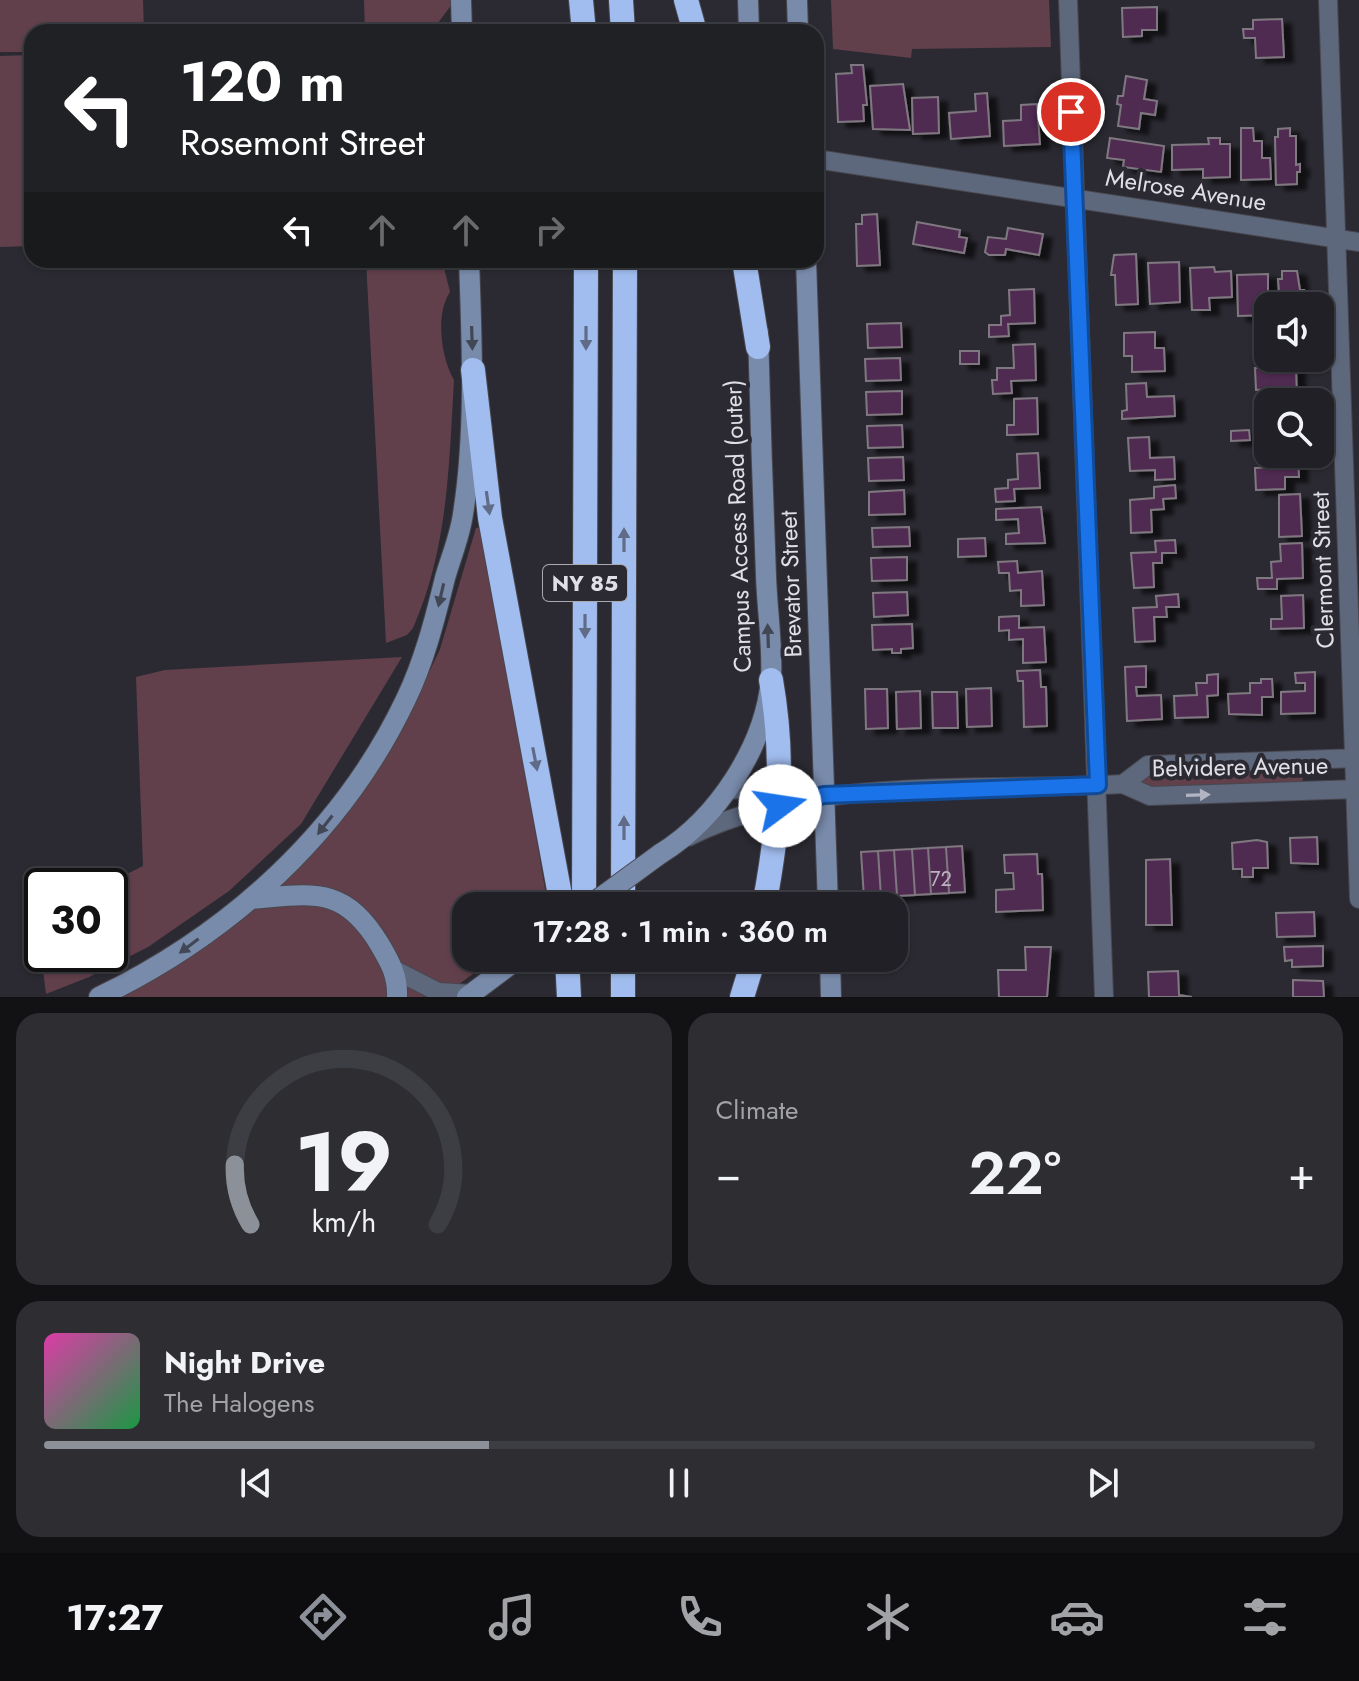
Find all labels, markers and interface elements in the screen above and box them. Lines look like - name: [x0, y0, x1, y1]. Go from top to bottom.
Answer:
- text: 120 m: [180, 41, 345, 122]
- icon: left: [48, 56, 152, 160]
- pin: [1037, 78, 1105, 146]
- icon: arrive: [1049, 90, 1093, 134]
- text: Rosemont Street: [180, 116, 425, 168]
- street label: Melrose Avenue: [1103, 160, 1269, 219]
- icon: left: [276, 208, 320, 252]
- icon: ahead: [360, 208, 404, 252]
- icon: ahead: [444, 208, 488, 252]
- icon: right: [528, 208, 572, 252]
- map controls: [1254, 292, 1334, 468]
- button: sound: [1254, 292, 1334, 372]
- one-way arrow: [465, 326, 478, 351]
- one-way arrow: [580, 326, 592, 351]
- street label: Campus Access Road (outer): [715, 379, 760, 673]
- button: search: [1254, 388, 1334, 468]
- one-way arrow: [482, 491, 495, 516]
- street label: Clermont Street: [1302, 491, 1343, 649]
- street label: Brevator Street: [770, 510, 811, 658]
- one-way arrow: [618, 527, 630, 552]
- road number: NY 85: [543, 565, 627, 601]
- one-way arrow: [434, 582, 447, 607]
- one-way arrow: [579, 614, 591, 639]
- one-way arrow: [762, 623, 775, 648]
- one-way arrow: [529, 747, 541, 772]
- street label: Belvidere Avenue: [1152, 747, 1328, 786]
- position arrow: [738, 764, 822, 848]
- one-way arrow: [1186, 788, 1211, 801]
- one-way arrow: [318, 815, 334, 835]
- one-way arrow: [617, 815, 630, 840]
- house number: 72: [930, 865, 952, 894]
- speed limit sign: 30: [24, 868, 128, 972]
- text: 17:28 · 1 min · 360 m: [532, 910, 828, 953]
- one-way arrow: [178, 937, 199, 953]
- text: Climate: [716, 1091, 798, 1129]
- text: 19: [295, 1102, 393, 1222]
- text: 22°: [968, 1130, 1061, 1217]
- text: −: [716, 1142, 741, 1206]
- text: +: [1288, 1142, 1315, 1206]
- text: km/h: [311, 1201, 376, 1243]
- text: Night Drive: [164, 1341, 325, 1384]
- text: The Halogens: [164, 1384, 315, 1422]
- icon: previous: [234, 1461, 278, 1505]
- icon: pause: [657, 1461, 701, 1505]
- icon: next: [1081, 1461, 1125, 1505]
- icon: directions: [295, 1589, 351, 1645]
- icon: music: [484, 1589, 540, 1645]
- icon: phone: [672, 1589, 728, 1645]
- icon: climate: [860, 1589, 916, 1645]
- icon: car: [1049, 1589, 1105, 1645]
- icon: filters: [1237, 1589, 1293, 1645]
- text: 17:27: [66, 1591, 163, 1643]

